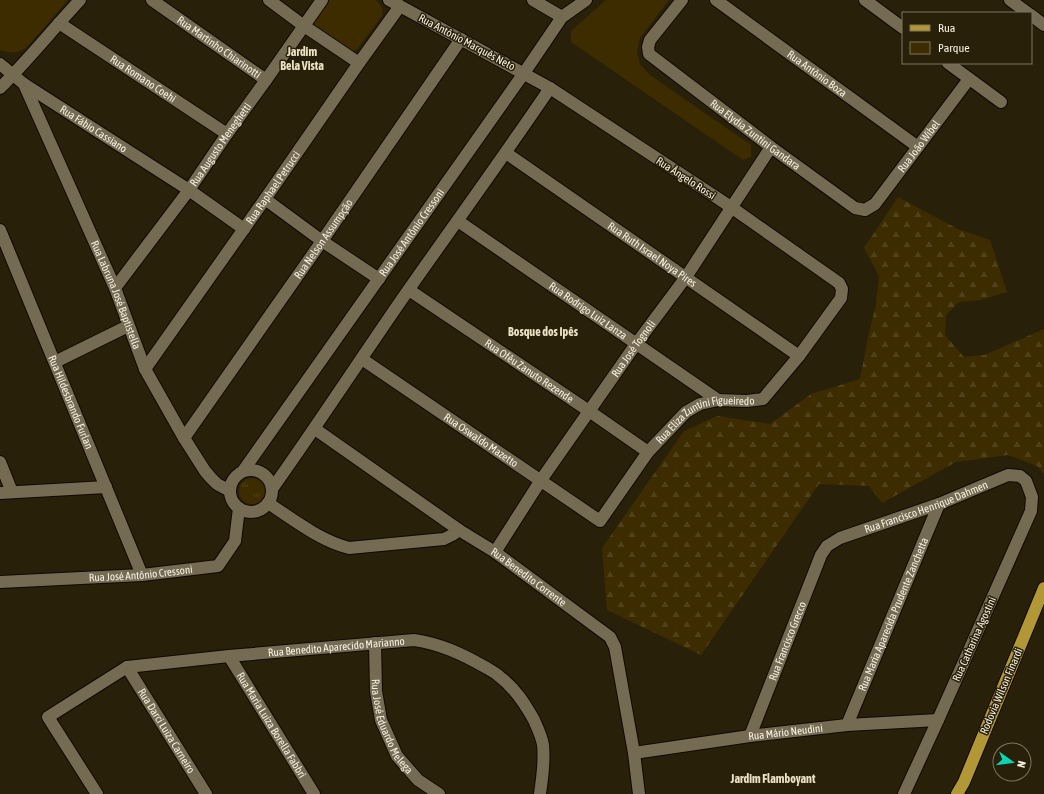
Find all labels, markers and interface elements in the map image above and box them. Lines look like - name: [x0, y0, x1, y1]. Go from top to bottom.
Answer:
- street label: Rua Antônio Marquês Neto: [417, 12, 517, 72]
- legend: [902, 12, 1032, 64]
- street label: Rua Martinho Chiarinotti: [175, 14, 263, 81]
- text: Rua: [938, 21, 955, 35]
- text: Parque: [938, 41, 970, 55]
- district label: Jardim Bela Vista: [280, 45, 324, 73]
- street label: Rua Antônio Boza: [785, 48, 849, 99]
- street label: Rua Romano Coehi: [108, 53, 178, 105]
- street label: Rua Elydia Zuntini Gandara: [708, 97, 803, 172]
- street label: Rua Augusto Meneghetti: [187, 101, 253, 188]
- street label: Rua Fábio Cassiano: [58, 103, 129, 155]
- street label: Rua João Wibel: [895, 118, 942, 174]
- street label: Rua Raphael Petrucci: [243, 149, 302, 226]
- street label: Rua Ângelo Rossi: [654, 154, 718, 202]
- street label: Rua José Antônio Cressoni: [376, 186, 446, 278]
- street label: Rua Nelson Assumpção: [292, 197, 355, 281]
- street label: Rua Ruth Israel Noya Pires: [606, 220, 699, 289]
- street label: Rua Labruna José Baptistella: [89, 239, 143, 351]
- street label: Rua Rodrigo Luiz Lanza: [547, 280, 629, 342]
- street label: Rua José Tognoli: [609, 318, 658, 379]
- district label: Bosque dos Ipês: [508, 325, 579, 339]
- street label: Rua Ofêu Zanuto Rezende: [483, 337, 576, 405]
- street label: Rua Hildesbrando Furlan: [46, 353, 95, 451]
- street label: Rua Eliza Zuntini Figueiredo: [653, 394, 755, 446]
- street label: Rua Oswaldo Mazetto: [442, 411, 520, 469]
- street label: Rua Francisco Henrique Dahmen: [863, 478, 990, 535]
- street label: Rua Maria Aparecida Prudente Zanchetta: [856, 536, 930, 693]
- street label: Rua Benedito Corrente: [489, 545, 569, 609]
- street label: Rua José Antônio Cressoni: [89, 563, 193, 584]
- street label: Rua Catharina Agostini: [950, 595, 998, 683]
- street label: Rua Francisco Grecco: [766, 600, 808, 682]
- street label: Rua Benedito Aparecido Marianno: [267, 635, 405, 659]
- street label: Rodovia Wilson Finardi: [977, 646, 1025, 736]
- street label: Rua Maria Luiza Borella Fabbri: [234, 670, 309, 780]
- street label: Rua José Eduardo Melega: [370, 679, 415, 776]
- street label: Rua Darci Luiza Carneiro: [136, 686, 197, 775]
- street label: Rua Mário Neudini: [748, 722, 823, 742]
- north arrow: [992, 742, 1032, 782]
- text: N: [1015, 760, 1028, 769]
- district label: Jardim Flamboyant: [730, 772, 816, 786]

